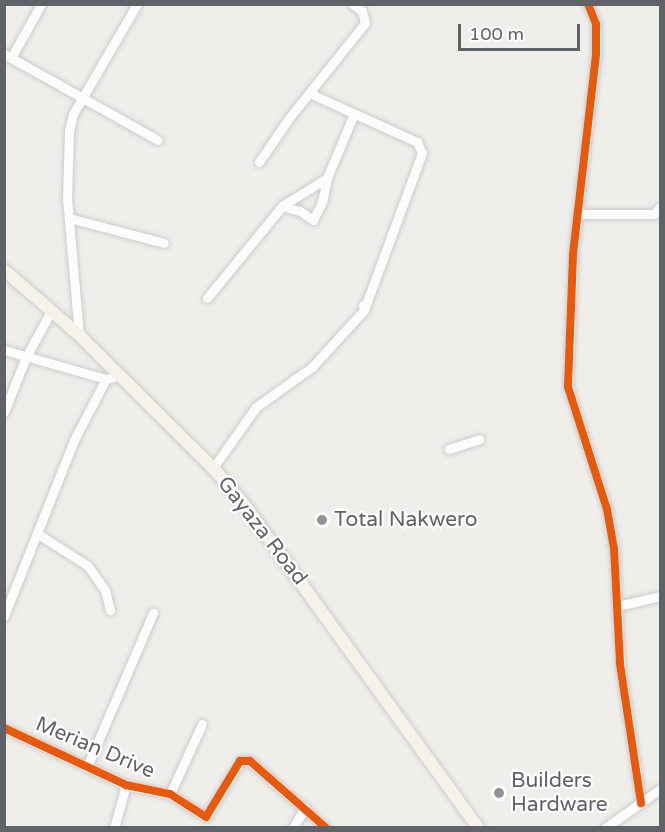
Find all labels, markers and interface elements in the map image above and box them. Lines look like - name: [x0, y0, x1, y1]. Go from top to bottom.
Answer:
- scale bar: [461, 12, 582, 50]
- text: 100 m: [469, 23, 524, 45]
- street label: Gayaza Road: [212, 472, 312, 590]
- place label: Total Nakwero: [334, 507, 478, 533]
- marker: Total Nakwero: [315, 513, 329, 527]
- street label: Merian Drive: [32, 712, 158, 784]
- place label: Builders Hardware: [511, 768, 608, 818]
- marker: Builders Hardware: [492, 786, 506, 800]

